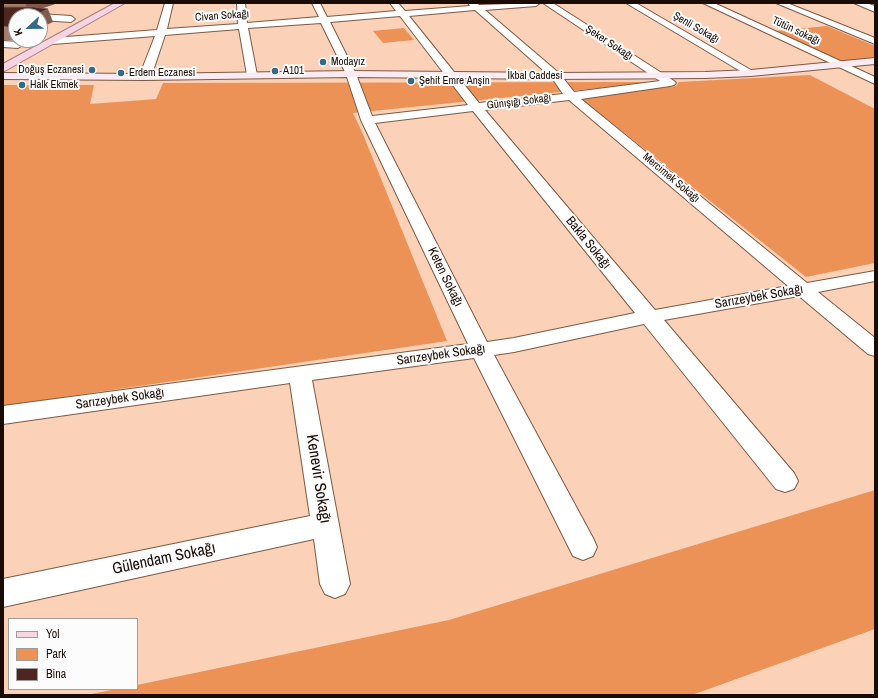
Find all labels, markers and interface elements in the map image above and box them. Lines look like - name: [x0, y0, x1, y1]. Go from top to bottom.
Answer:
- north arrow: [8, 8, 48, 48]
- street label: Civan Sokağı: [195, 8, 249, 24]
- street label: Şenli Sokağı: [671, 9, 721, 47]
- street label: Tütün sokağı: [770, 14, 822, 48]
- street label: Şeker Sokağı: [583, 23, 635, 63]
- text: K: [10, 26, 26, 38]
- place label: Modayız: [331, 55, 365, 69]
- marker: Modayız: [318, 57, 328, 67]
- place label: Doğuş Eczanesi: [18, 63, 84, 77]
- place label: A101: [283, 64, 304, 78]
- marker: Doğuş Eczanesi: [87, 65, 97, 75]
- place label: Erdem Eczanesi: [129, 66, 195, 80]
- marker: A101: [270, 66, 280, 76]
- marker: Erdem Eczanesi: [116, 68, 126, 78]
- street label: İkbal Caddesi: [507, 69, 563, 83]
- place label: Şehit Emre Anşin: [419, 74, 490, 88]
- marker: Şehit Emre Anşin: [406, 76, 416, 86]
- place label: Halk Ekmek: [30, 78, 78, 92]
- marker: Halk Ekmek: [17, 80, 27, 90]
- street label: Günışığı Sokağı: [486, 92, 552, 112]
- street label: Mercimek Sokağı: [640, 150, 702, 206]
- street label: Bakla Sokağı: [562, 214, 614, 272]
- street label: Keten Sokağı: [424, 245, 466, 309]
- street label: Sarızeybek Sokağı: [714, 282, 804, 312]
- street label: Sarızeybek Sokağı: [396, 341, 486, 369]
- street label: Sarızeybek Sokağı: [75, 385, 165, 413]
- street label: Kenevir Sokağı: [302, 433, 334, 525]
- street label: Gülendam Sokağı: [111, 539, 217, 579]
- legend: [8, 618, 138, 690]
- text: Yol: [46, 626, 59, 642]
- text: Park: [46, 646, 66, 662]
- text: Bina: [46, 666, 66, 682]

